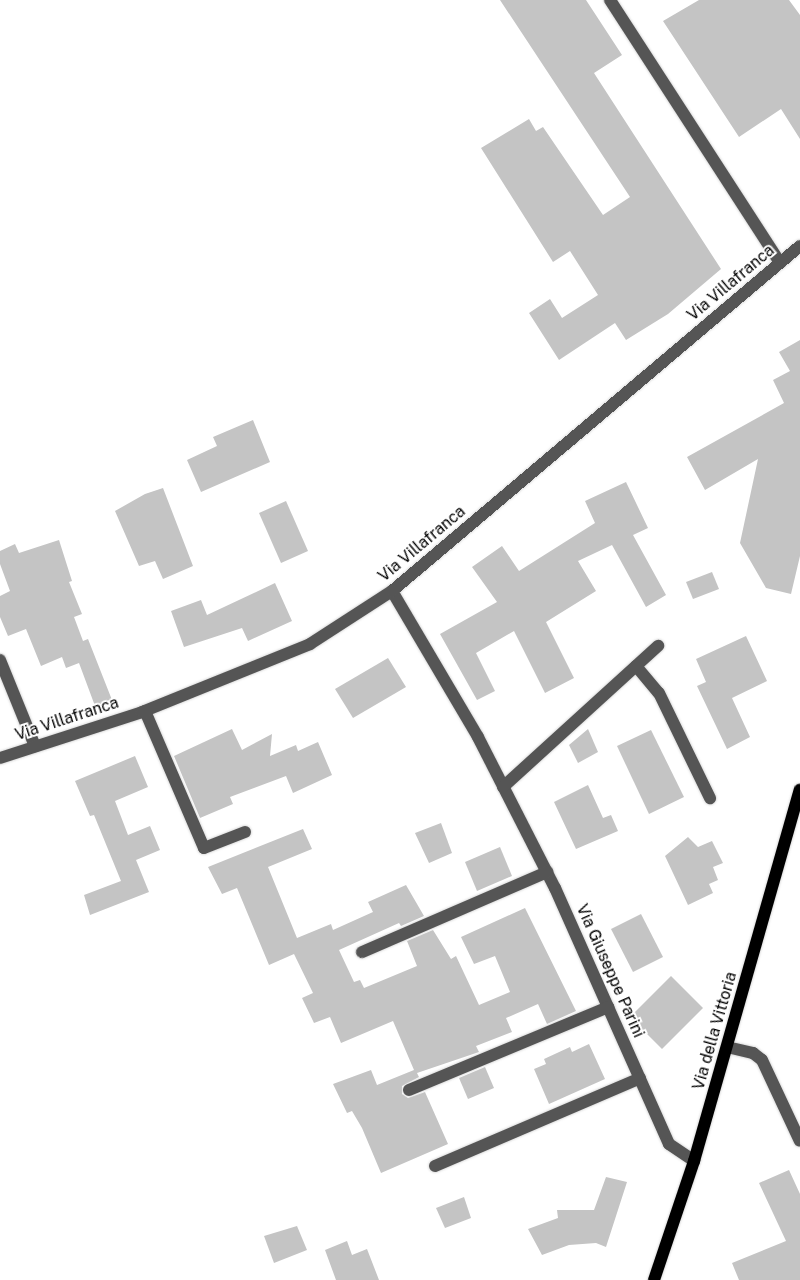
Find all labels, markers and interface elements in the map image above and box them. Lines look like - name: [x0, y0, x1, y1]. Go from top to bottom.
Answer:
- street label: Via Villafranca: [683, 241, 779, 325]
- street label: Via Villafranca: [374, 502, 470, 586]
- street label: Via Villafranca: [13, 693, 121, 745]
- street label: Via Giuseppe Parini: [572, 901, 648, 1041]
- street label: Via della Vittoria: [689, 970, 741, 1092]

